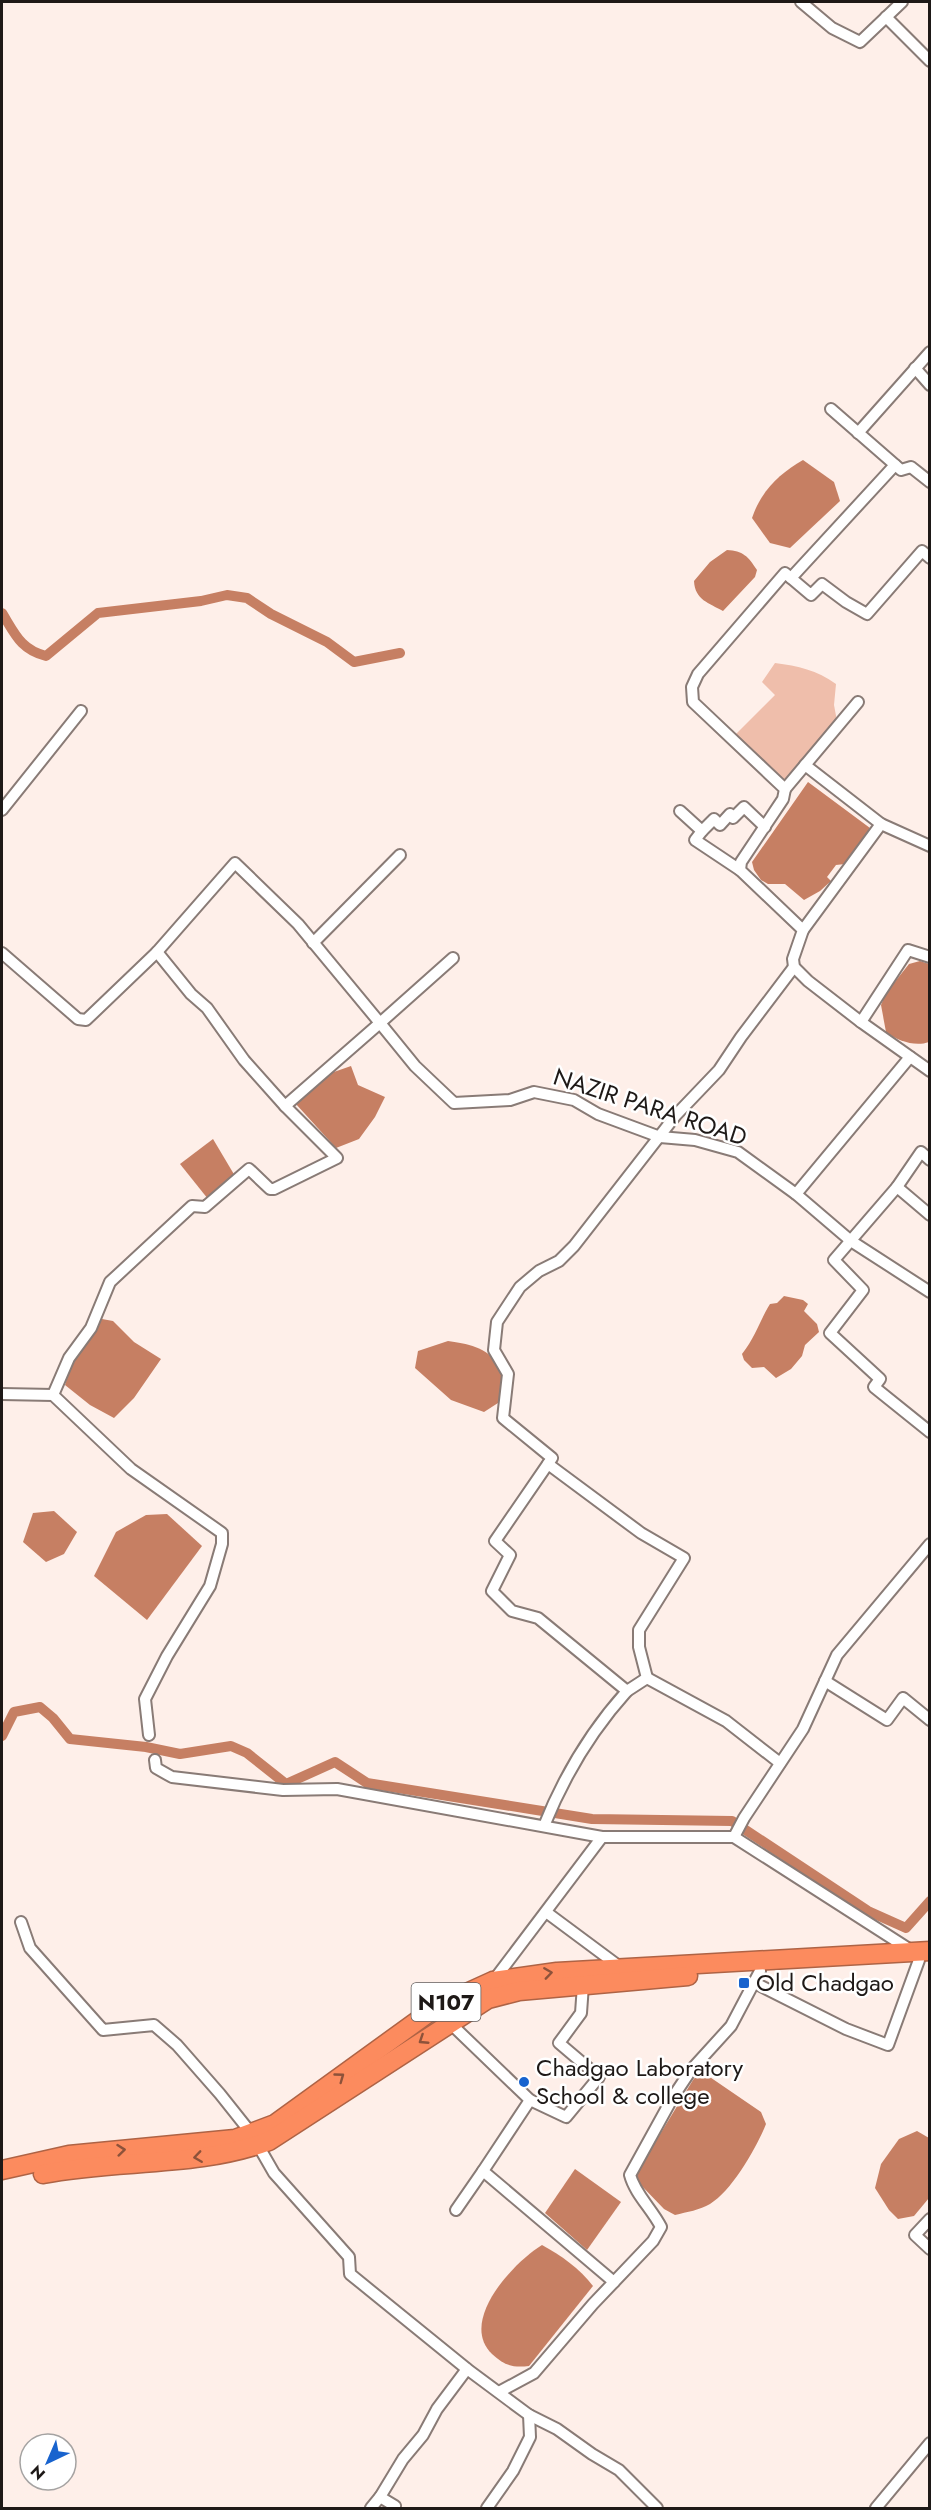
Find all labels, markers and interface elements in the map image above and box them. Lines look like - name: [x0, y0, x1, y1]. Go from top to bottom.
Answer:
- street label: NAZIR PARA ROAD: [549, 1059, 751, 1154]
- place label: Old Chadgao: [756, 1965, 894, 2000]
- one-way arrow: [543, 1968, 552, 1980]
- marker: Old Chadgao: [737, 1976, 751, 1990]
- road number: N107: [412, 1983, 480, 2021]
- one-way arrow: [419, 2033, 430, 2044]
- place label: Chadgao Laboratory School & college: [536, 2050, 744, 2113]
- one-way arrow: [333, 2073, 344, 2084]
- marker: Chadgao Laboratory School & college: [517, 2075, 531, 2089]
- one-way arrow: [117, 2144, 126, 2157]
- one-way arrow: [193, 2151, 202, 2163]
- north arrow: [18, 2432, 78, 2492]
- text: N: [25, 2460, 50, 2485]

